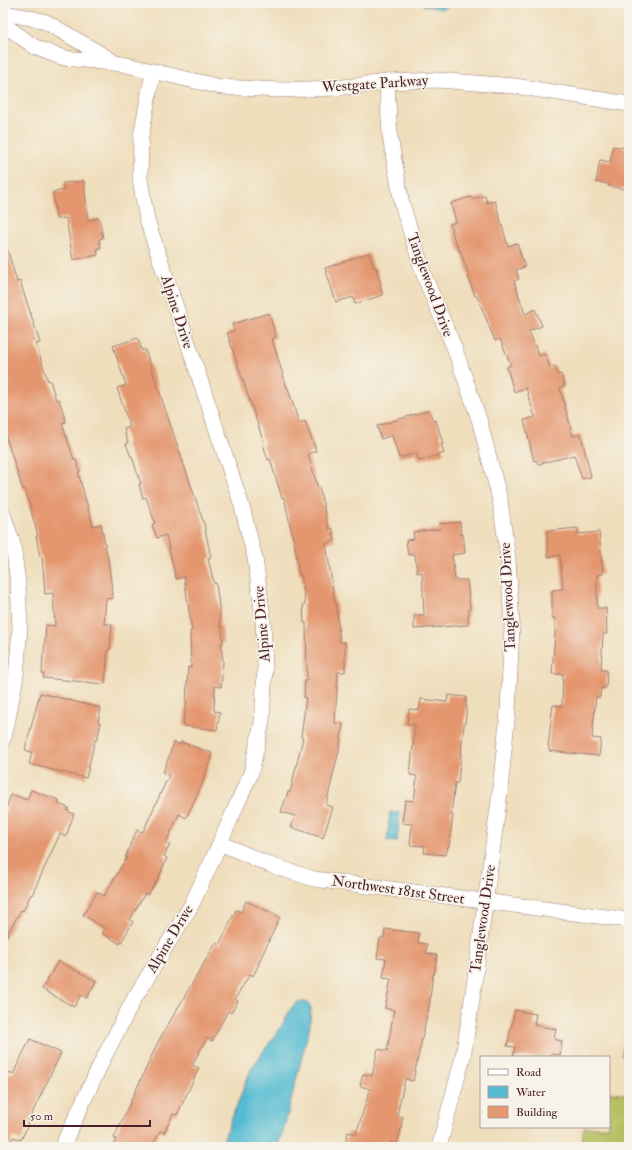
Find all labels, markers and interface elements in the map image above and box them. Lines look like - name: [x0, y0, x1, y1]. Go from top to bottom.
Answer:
- street label: Westgate Parkway: [320, 71, 429, 97]
- street label: Tanglewood Drive: [402, 230, 458, 340]
- street label: Alpine Drive: [155, 272, 198, 352]
- street label: Tanglewood Drive: [496, 542, 520, 652]
- street label: Alpine Drive: [249, 585, 276, 664]
- street label: Tanglewood Drive: [466, 864, 500, 974]
- street label: Northwest 181st Street: [330, 871, 466, 909]
- street label: Alpine Drive: [142, 901, 199, 978]
- legend: [480, 1056, 610, 1128]
- text: Road: [516, 1065, 541, 1080]
- text: Water: [515, 1085, 546, 1100]
- scale bar: [24, 1102, 150, 1128]
- text: Building: [516, 1105, 559, 1120]
- text: 50 m: [30, 1109, 54, 1124]

